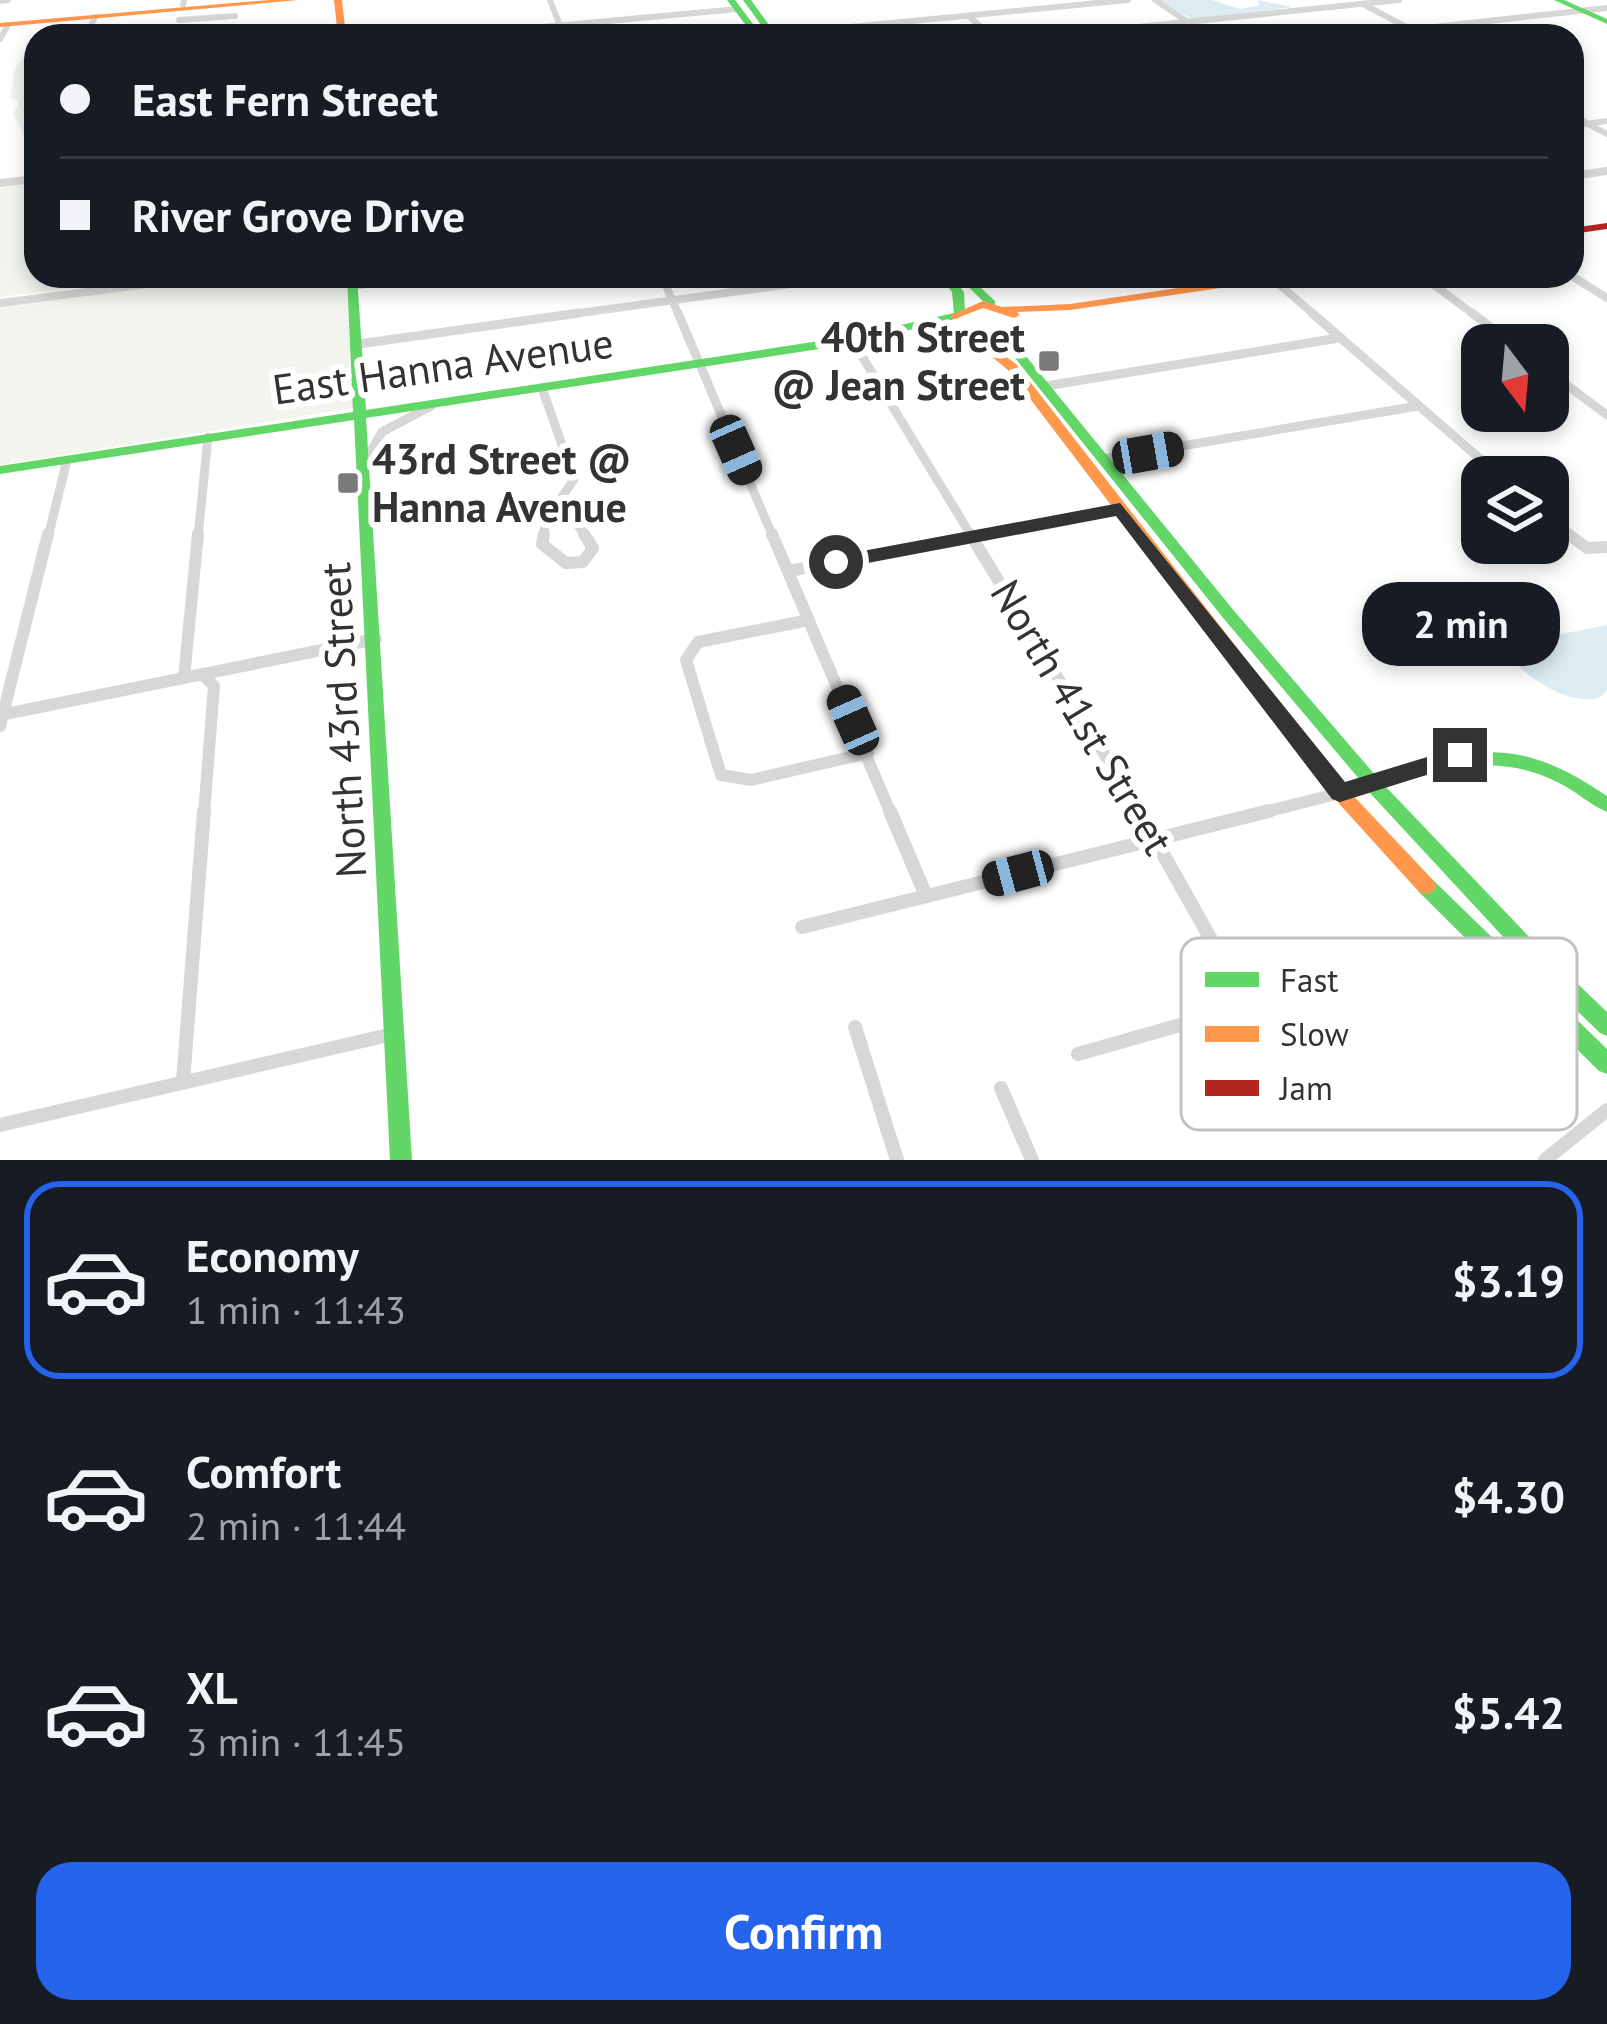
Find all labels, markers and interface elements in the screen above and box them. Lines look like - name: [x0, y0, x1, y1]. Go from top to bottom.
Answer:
- text: East Fern Street: [132, 70, 438, 128]
- text: River Grove Drive: [132, 186, 465, 244]
- place label: 40th Street @ Jean Street: [771, 309, 1025, 412]
- street label: East Hanna Avenue: [269, 314, 617, 417]
- north arrow: [1461, 324, 1569, 432]
- map controls: [1461, 324, 1569, 564]
- marker: 40th Street @ Jean Street: [1036, 348, 1062, 374]
- car: [705, 410, 767, 490]
- car: [1109, 429, 1187, 477]
- place label: 43rd Street @ Hanna Avenue: [372, 431, 632, 534]
- button: layers: [1461, 456, 1569, 564]
- marker: 43rd Street @ Hanna Avenue: [335, 470, 361, 496]
- route start: [809, 535, 863, 589]
- street label: North 43rd Street: [307, 561, 378, 879]
- street label: North 41st Street: [979, 569, 1186, 864]
- callout: 2 min: [1361, 581, 1559, 665]
- text: 2 min: [1413, 598, 1509, 649]
- car: [822, 680, 884, 760]
- route end: [1433, 728, 1487, 782]
- car: [979, 846, 1057, 900]
- legend: [1181, 938, 1577, 1130]
- text: Fast: [1280, 958, 1339, 1001]
- text: Slow: [1280, 1012, 1349, 1055]
- text: Jam: [1278, 1066, 1333, 1109]
- icon: car: [42, 1226, 150, 1334]
- text: Economy: [186, 1226, 359, 1284]
- text: $3.19: [1452, 1251, 1565, 1309]
- text: 1 min · 11:43: [186, 1284, 406, 1335]
- icon: car: [42, 1442, 150, 1550]
- text: Comfort: [186, 1442, 341, 1500]
- text: $4.30: [1452, 1467, 1565, 1525]
- text: 2 min · 11:44: [186, 1500, 406, 1551]
- icon: car: [42, 1658, 150, 1766]
- text: XL: [186, 1658, 238, 1716]
- text: $5.42: [1452, 1683, 1565, 1741]
- text: 3 min · 11:45: [186, 1716, 406, 1767]
- button: Confirm: [36, 1862, 1571, 2000]

